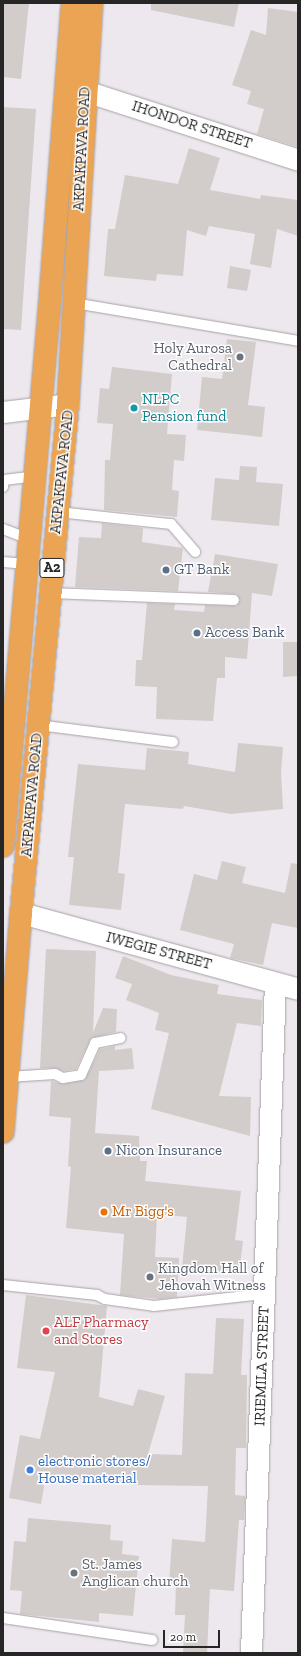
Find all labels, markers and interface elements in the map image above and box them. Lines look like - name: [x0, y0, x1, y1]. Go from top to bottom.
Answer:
- street label: AKPAKPAVA ROAD: [70, 86, 94, 212]
- street label: IHONDOR STREET: [130, 97, 254, 153]
- place label: Holy Aurosa Cathedral: [153, 339, 232, 374]
- marker: Holy Aurosa Cathedral: [235, 352, 245, 362]
- place label: NLPC Pension fund: [142, 390, 226, 425]
- marker: NLPC Pension fund: [129, 403, 139, 413]
- street label: AKPAKPAVA ROAD: [47, 409, 77, 535]
- road number: A2: [39, 556, 65, 580]
- place label: GT Bank: [174, 561, 230, 579]
- marker: GT Bank: [161, 565, 171, 575]
- place label: Access Bank: [205, 624, 285, 642]
- marker: Access Bank: [192, 628, 202, 638]
- street label: AKPAKPAVA ROAD: [18, 732, 46, 858]
- street label: IWEGIE STREET: [104, 928, 214, 974]
- place label: Nicon Insurance: [116, 1142, 222, 1160]
- marker: Nicon Insurance: [103, 1146, 113, 1156]
- place label: Mr Bigg's: [112, 1203, 174, 1221]
- marker: Mr Bigg's: [99, 1207, 109, 1217]
- place label: Kingdom Hall of Jehovah Witness: [158, 1259, 266, 1294]
- marker: Kingdom Hall of Jehovah Witness: [145, 1272, 155, 1282]
- street label: IRIEMILA STREET: [251, 1305, 273, 1427]
- place label: ALF Pharmacy and Stores: [54, 1313, 149, 1348]
- marker: ALF Pharmacy and Stores: [41, 1326, 51, 1336]
- place label: electronic stores/ House material: [38, 1452, 151, 1487]
- marker: electronic stores/ House material: [25, 1465, 35, 1475]
- place label: St. James Anglican church: [82, 1555, 188, 1590]
- marker: St. James Anglican church: [69, 1568, 79, 1578]
- scale bar: [165, 1622, 222, 1648]
- text: 20 m: [170, 1630, 196, 1644]

